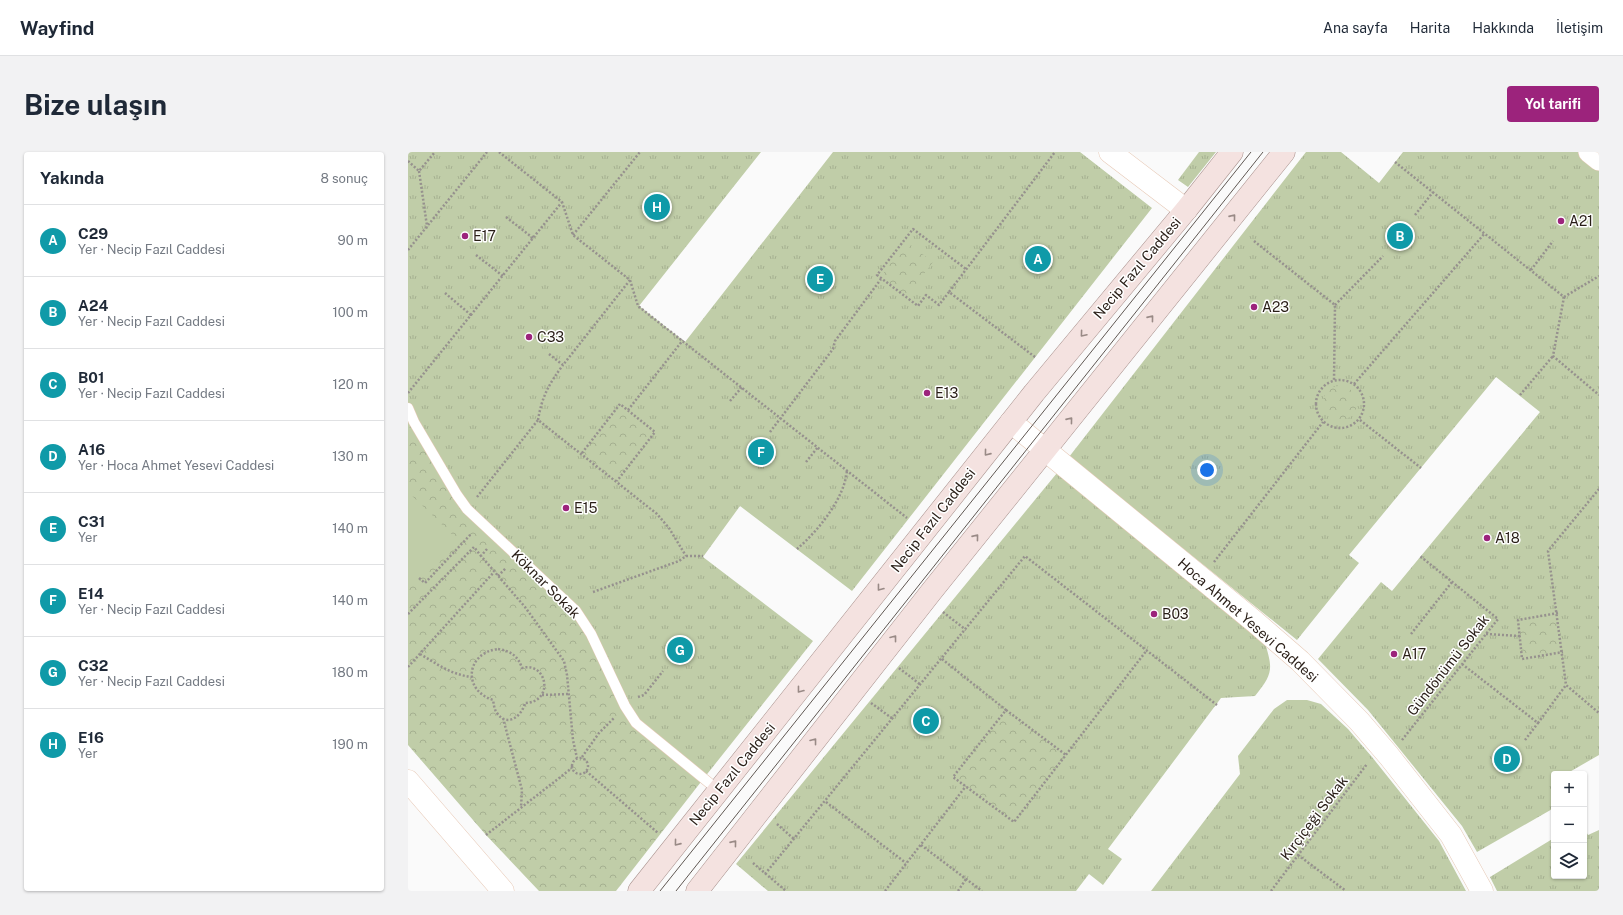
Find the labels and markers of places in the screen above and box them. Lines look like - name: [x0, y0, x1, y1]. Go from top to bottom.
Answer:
- pin: H: [644, 192, 670, 222]
- place label: A21: [1569, 213, 1593, 229]
- marker: A21: [1556, 216, 1566, 226]
- pin: B: [1387, 221, 1413, 251]
- place label: E17: [473, 228, 496, 244]
- marker: E17: [460, 231, 470, 241]
- pin: A: [1025, 244, 1051, 274]
- pin: E: [807, 264, 833, 294]
- place label: A23: [1262, 299, 1289, 315]
- marker: A23: [1249, 302, 1259, 312]
- place label: C33: [537, 329, 564, 345]
- marker: C33: [524, 332, 534, 342]
- place label: E13: [935, 385, 958, 401]
- marker: E13: [922, 388, 932, 398]
- pin: F: [748, 437, 774, 467]
- place label: E15: [574, 500, 597, 516]
- marker: E15: [561, 503, 571, 513]
- place label: A18: [1495, 530, 1520, 546]
- marker: A18: [1482, 533, 1492, 543]
- place label: B03: [1162, 606, 1189, 622]
- marker: B03: [1149, 609, 1159, 619]
- pin: G: [667, 635, 693, 665]
- place label: A17: [1402, 646, 1426, 662]
- marker: A17: [1389, 649, 1399, 659]
- pin: C: [913, 706, 939, 736]
- pin: D: [1494, 744, 1520, 774]

